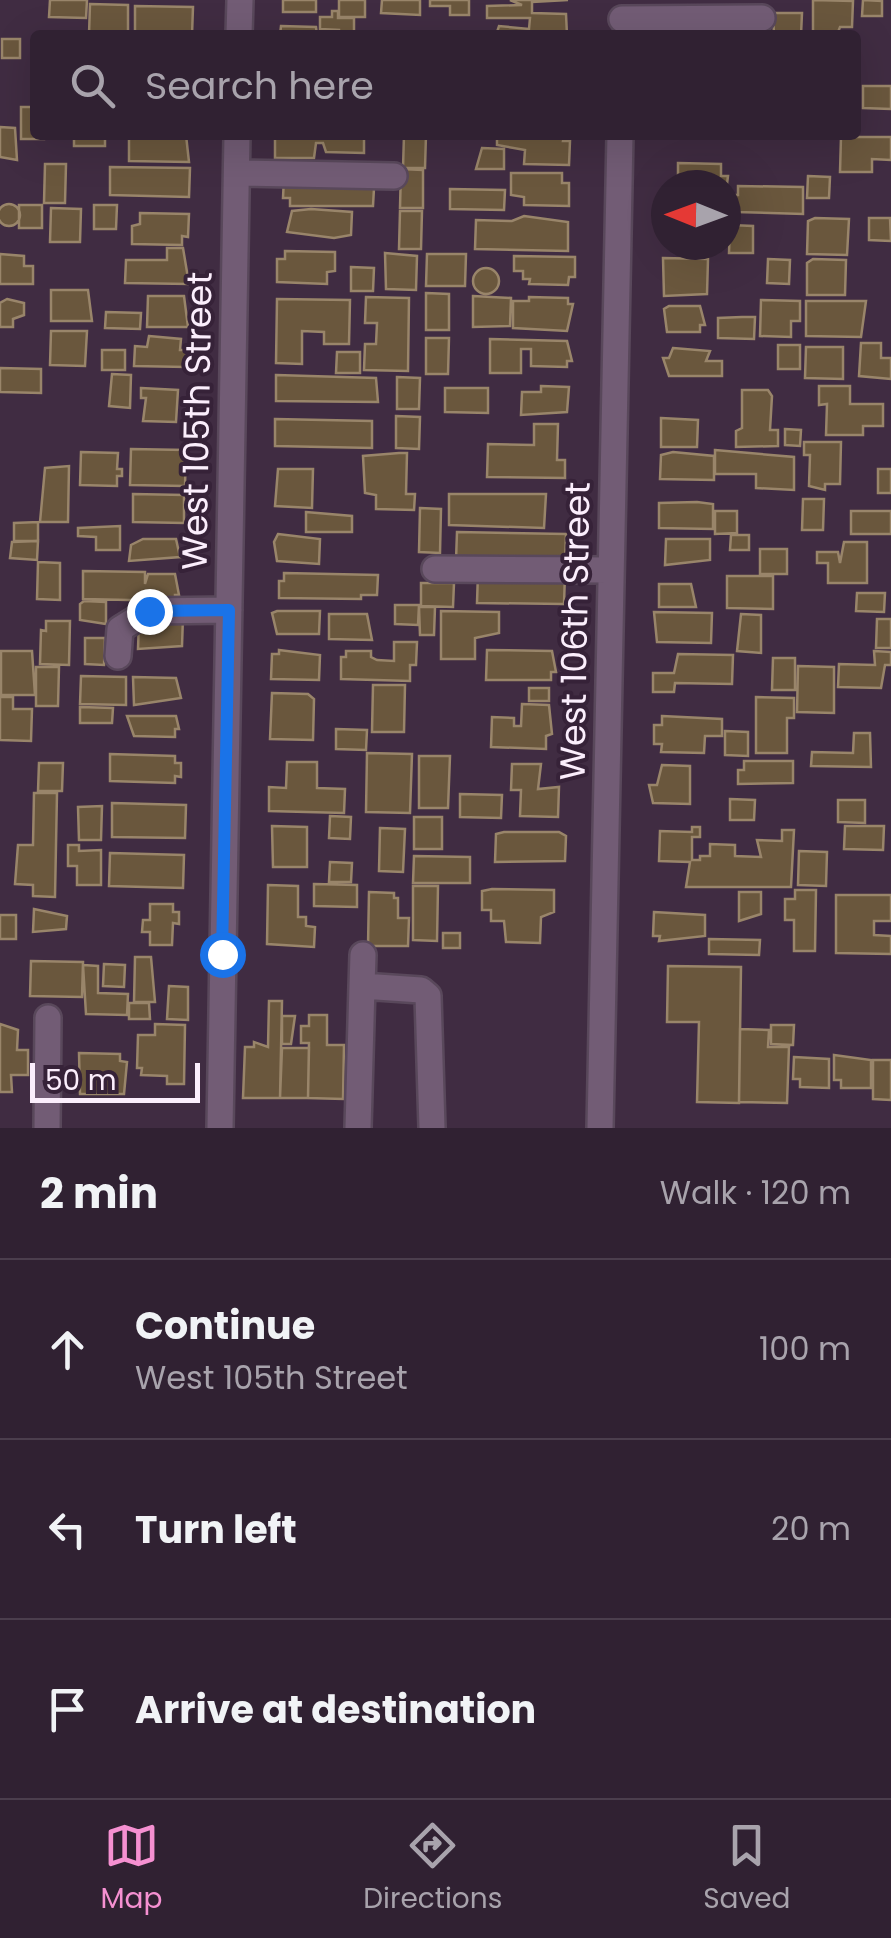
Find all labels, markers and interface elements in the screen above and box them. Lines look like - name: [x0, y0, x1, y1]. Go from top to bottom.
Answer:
- search box: [30, 30, 861, 140]
- icon: search: [65, 58, 120, 113]
- text: Search here: [145, 59, 374, 112]
- north arrow: [651, 170, 741, 260]
- street label: West 105th Street: [169, 271, 224, 571]
- street label: West 106th Street: [547, 481, 602, 781]
- route end: [127, 589, 173, 635]
- route start: [200, 932, 246, 978]
- scale bar: [30, 1058, 200, 1102]
- text: 50 m: [45, 1061, 116, 1100]
- text: 2 min: [40, 1164, 158, 1223]
- text: Walk · 120 m: [660, 1170, 851, 1215]
- text: Continue: [135, 1299, 315, 1352]
- icon: ahead: [40, 1322, 95, 1377]
- text: 100 m: [759, 1326, 851, 1371]
- text: West 105th Street: [135, 1355, 408, 1400]
- icon: left: [40, 1502, 95, 1557]
- text: Turn left: [135, 1503, 297, 1556]
- text: 20 m: [771, 1506, 851, 1551]
- icon: arrive: [40, 1682, 95, 1737]
- text: Arrive at destination: [135, 1683, 536, 1736]
- tab: Map: [100, 1818, 162, 1920]
- tab: Directions: [363, 1818, 502, 1920]
- tab: Saved: [703, 1818, 791, 1920]

